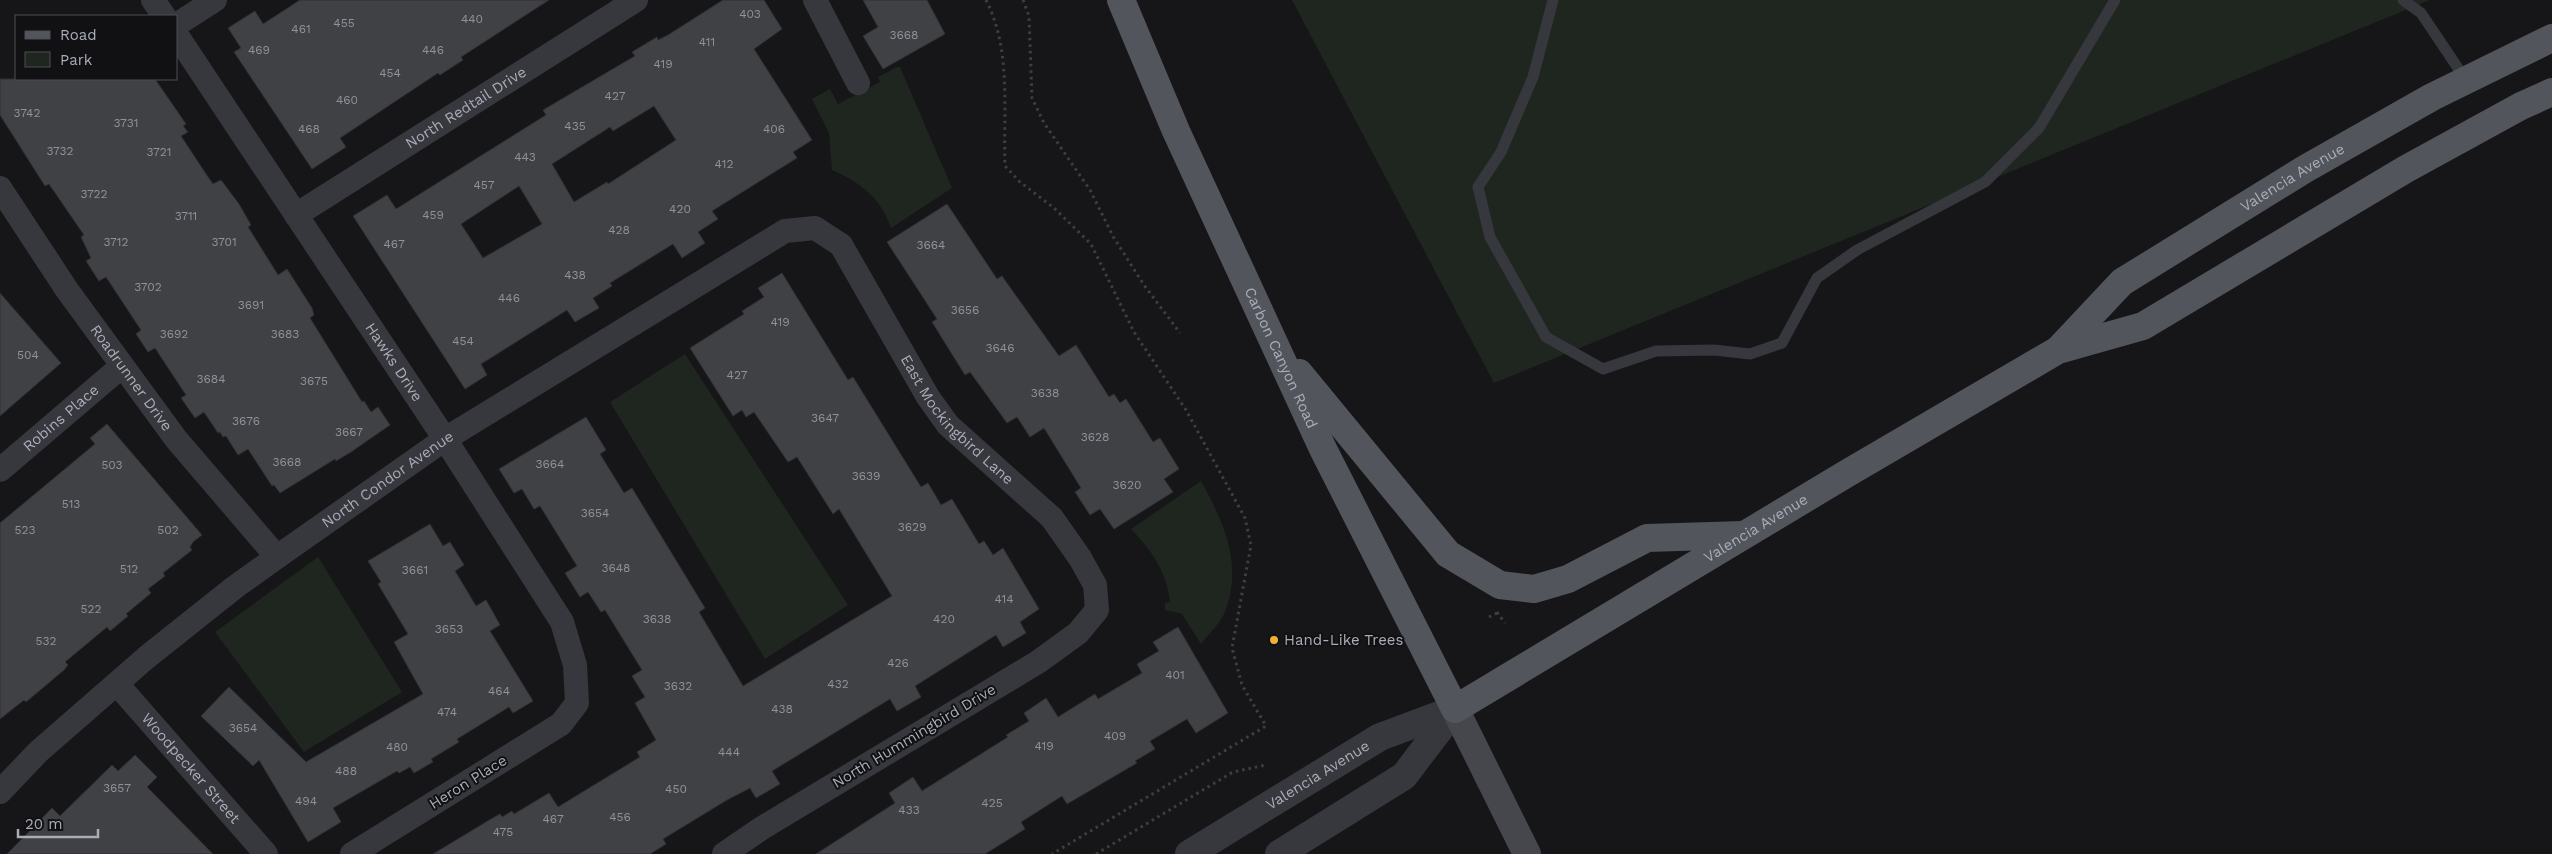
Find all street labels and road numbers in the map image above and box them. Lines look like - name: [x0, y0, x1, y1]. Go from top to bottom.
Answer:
- street label: North Redtail Drive: [402, 63, 530, 152]
- street label: Valencia Avenue: [2237, 139, 2348, 216]
- street label: Carbon Canyon Road: [1240, 284, 1321, 431]
- street label: Hawks Drive: [361, 320, 427, 405]
- street label: Roadrunner Drive: [86, 321, 176, 435]
- street label: East Mockingbird Lane: [897, 351, 1017, 488]
- street label: Robins Place: [19, 381, 102, 455]
- street label: North Condor Avenue: [318, 427, 457, 532]
- street label: Valencia Avenue: [1701, 490, 1811, 566]
- street label: North Hummingbird Drive: [829, 680, 999, 792]
- street label: Woodpecker Street: [138, 709, 244, 828]
- street label: Valencia Avenue: [1263, 737, 1373, 814]
- street label: Heron Place: [426, 751, 510, 813]

